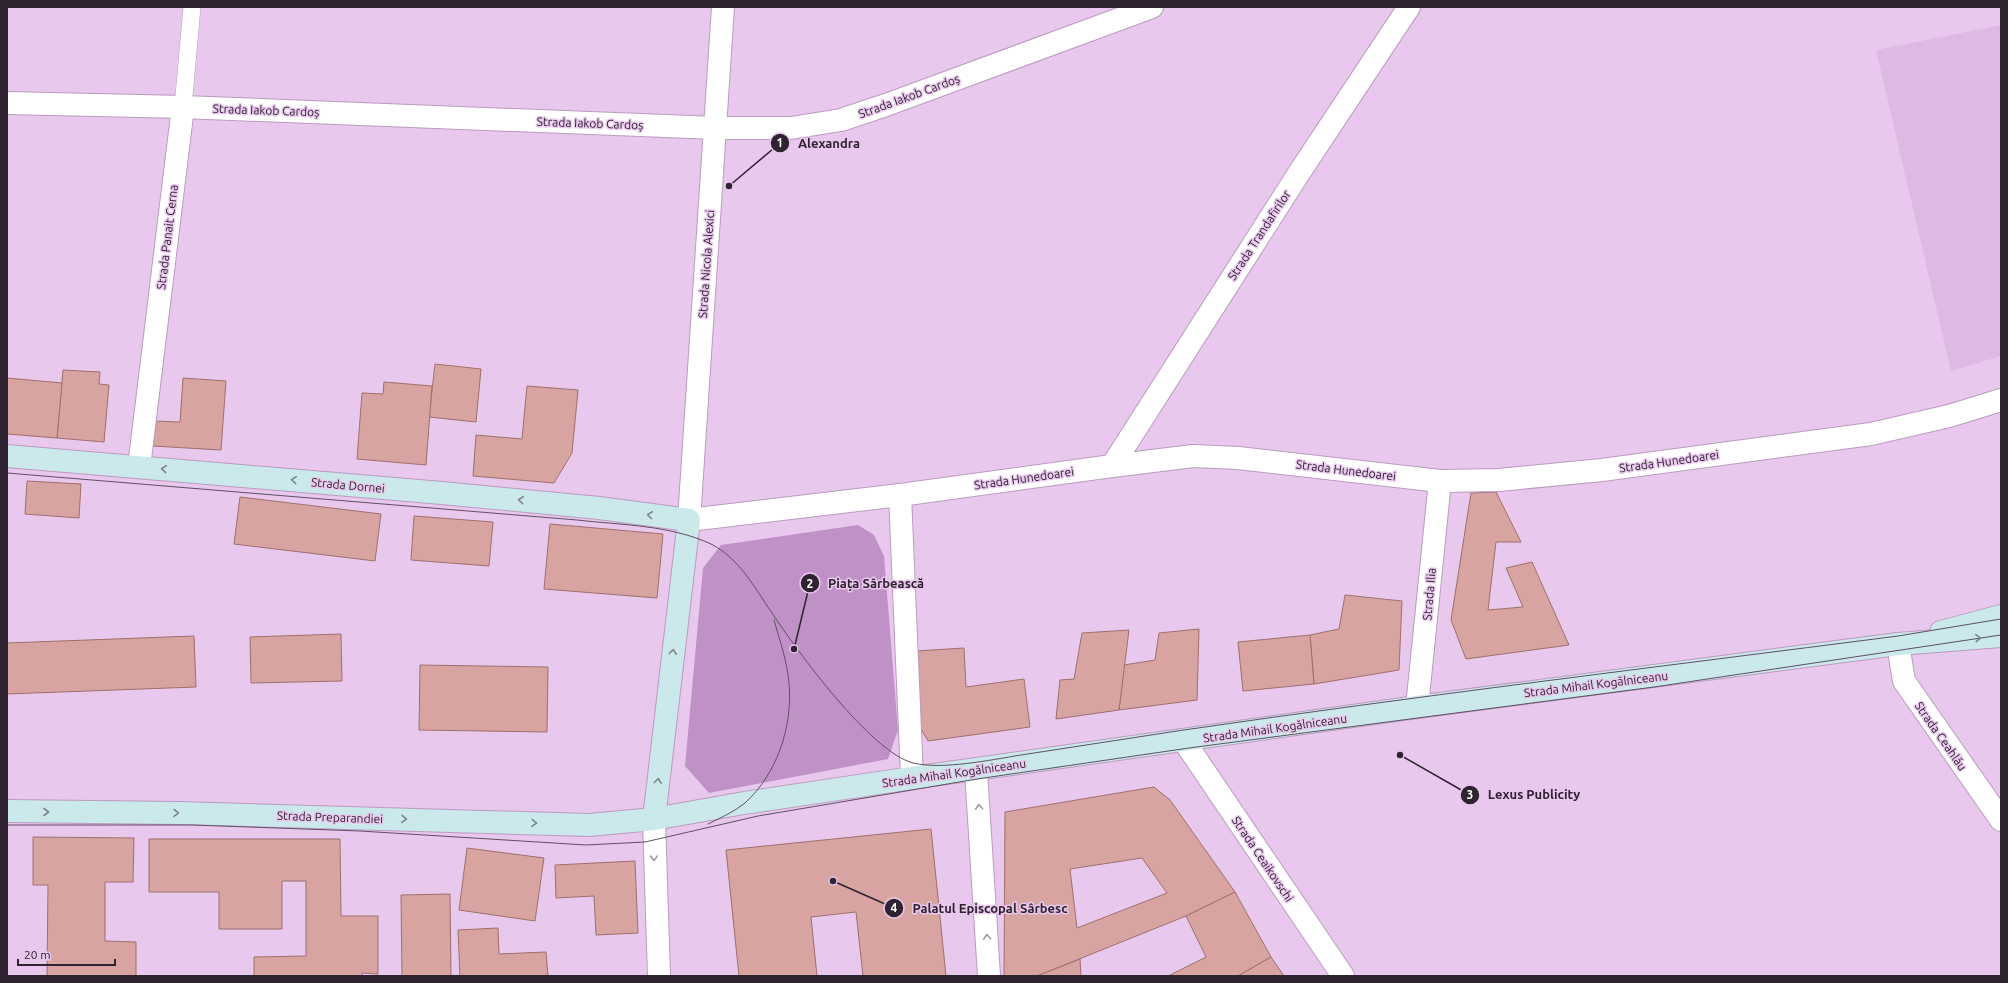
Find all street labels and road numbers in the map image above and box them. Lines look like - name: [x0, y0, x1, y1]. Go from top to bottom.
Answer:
- street label: Strada Iakob Cardoș: [857, 72, 961, 120]
- street label: Strada Iakob Cardoș: [212, 102, 320, 118]
- street label: Strada Iakob Cardoș: [536, 115, 644, 131]
- street label: Strada Panait Cerna: [154, 184, 180, 290]
- street label: Strada Trandafirilor: [1225, 187, 1293, 282]
- street label: Strada Nicola Alexici: [696, 209, 716, 319]
- street label: Strada Hunedoarei: [1618, 448, 1720, 474]
- street label: Strada Hunedoarei: [1295, 457, 1397, 483]
- street label: Strada Hunedoarei: [973, 465, 1075, 491]
- street label: Strada Dornei: [311, 475, 386, 495]
- street label: Strada Ilia: [1420, 567, 1438, 621]
- street label: Strada Mihail Kogălniceanu: [1523, 669, 1669, 699]
- street label: Strada Ceahlău: [1912, 699, 1970, 773]
- street label: Strada Mihail Kogălniceanu: [1202, 711, 1348, 745]
- street label: Strada Mihail Kogălniceanu: [881, 756, 1027, 790]
- street label: Strada Preparandiei: [277, 809, 383, 825]
- street label: Strada Ceaikovschi: [1230, 814, 1296, 904]

